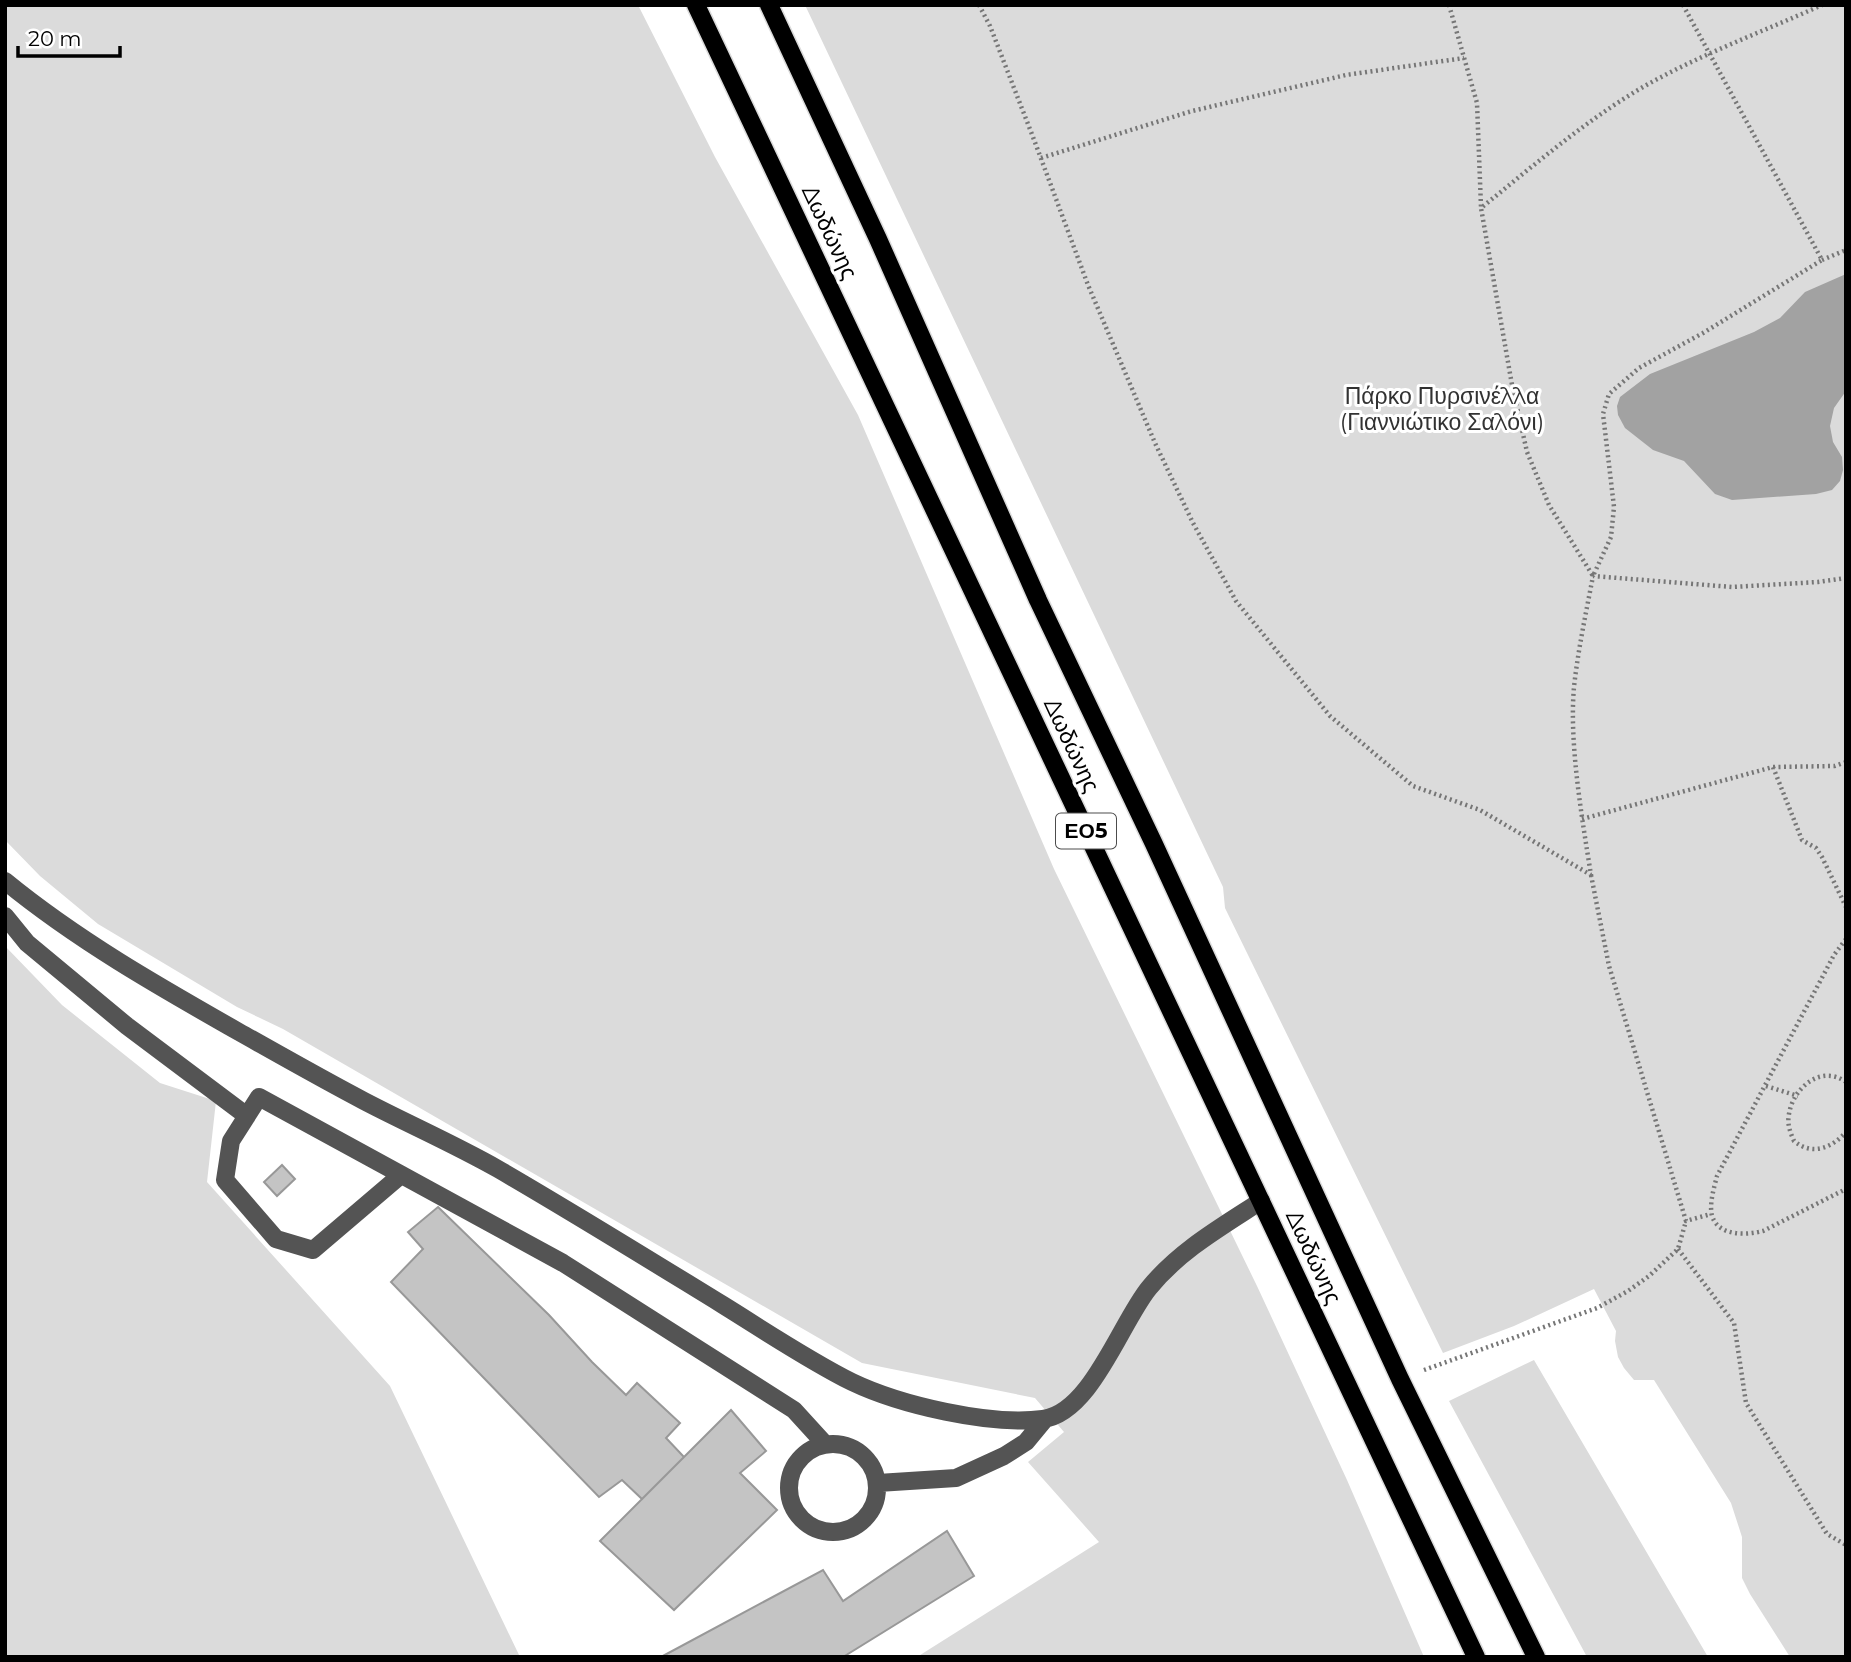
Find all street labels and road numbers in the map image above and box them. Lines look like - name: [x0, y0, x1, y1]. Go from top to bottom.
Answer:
- street label: Δωδώνης: [796, 180, 864, 284]
- street label: Δωδώνης: [1038, 693, 1106, 797]
- road number: ΕΟ5: [1056, 814, 1116, 848]
- street label: Δωδώνης: [1280, 1205, 1348, 1309]

